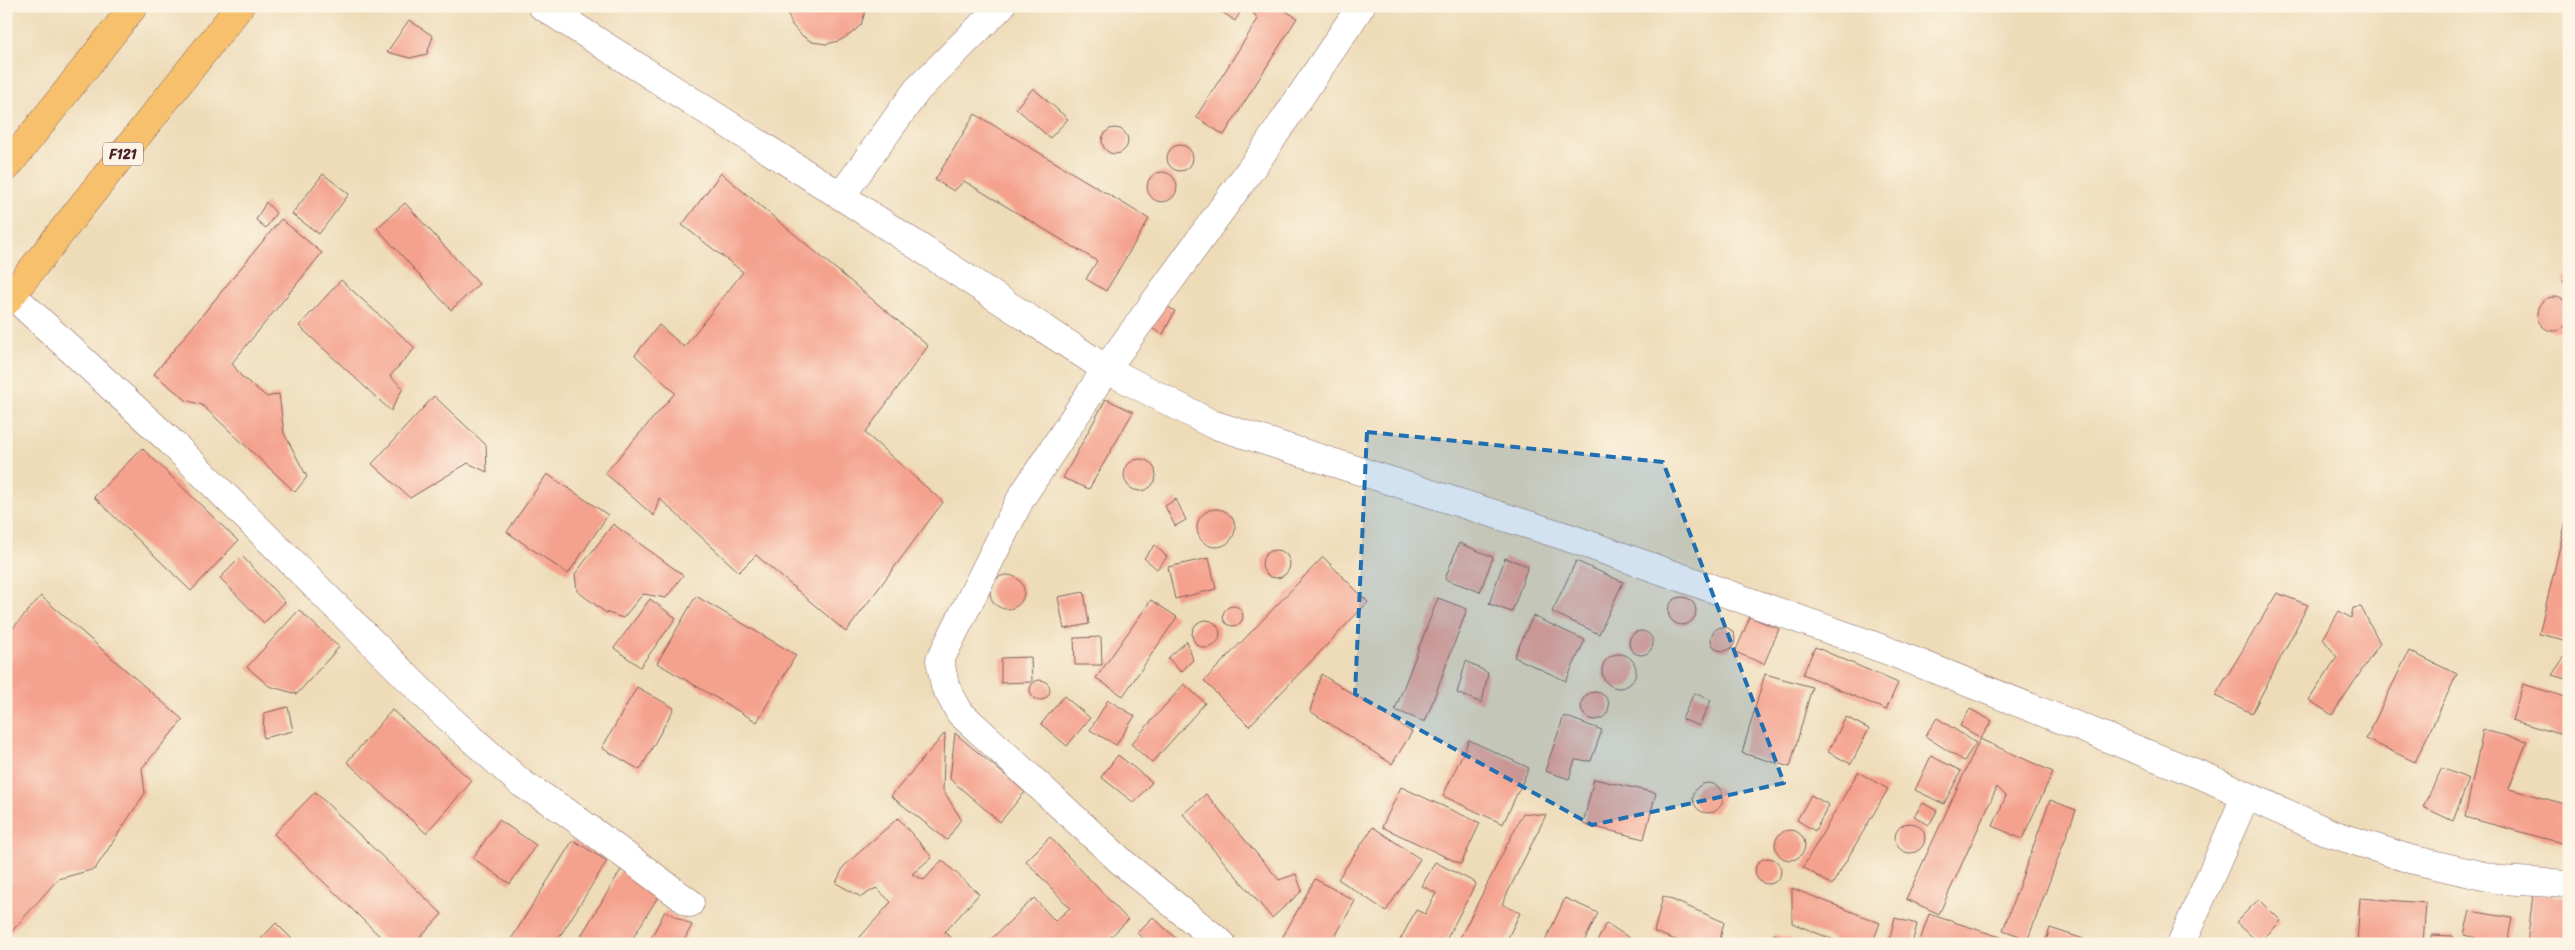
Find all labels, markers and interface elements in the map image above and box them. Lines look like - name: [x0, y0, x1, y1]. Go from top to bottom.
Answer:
- road number: F121: [103, 142, 143, 166]

